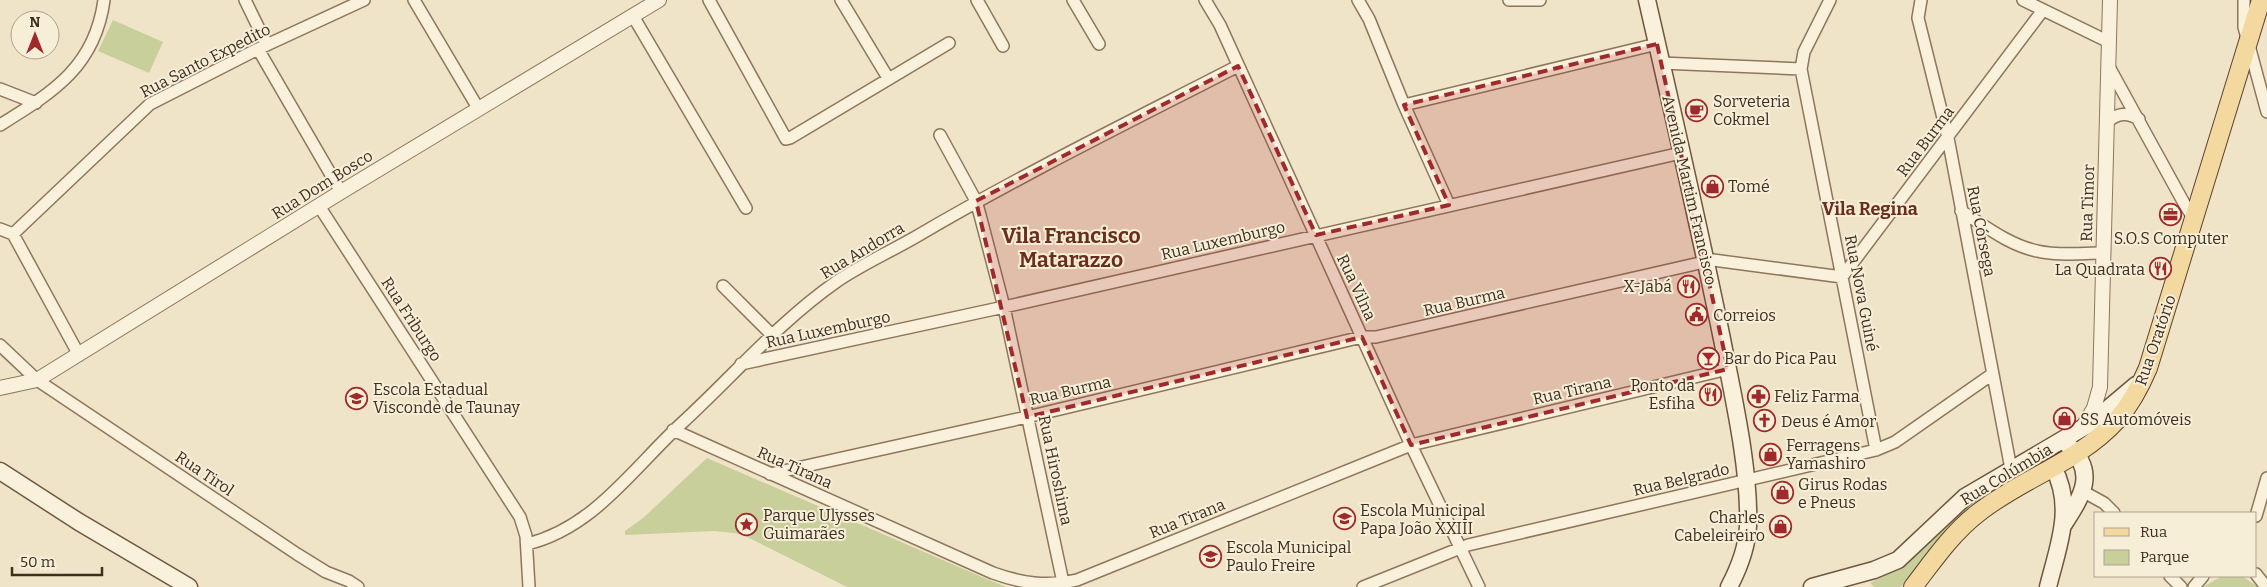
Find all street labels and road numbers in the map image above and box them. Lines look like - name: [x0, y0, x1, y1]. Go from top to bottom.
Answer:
- street label: Rua Santo Expedito: [137, 19, 274, 102]
- street label: Avenida Martim Francisco: [1658, 93, 1721, 287]
- street label: Rua Burma: [1893, 102, 1958, 180]
- street label: Rua Dom Bosco: [268, 146, 376, 223]
- street label: Rua Timor: [2077, 164, 2098, 242]
- street label: Rua Córsega: [1963, 184, 2000, 278]
- street label: Rua Luxemburgo: [1159, 217, 1287, 264]
- street label: Rua Andorra: [817, 218, 908, 283]
- street label: Rua Nova Guiné: [1841, 233, 1882, 353]
- street label: Rua Vilna: [1333, 251, 1380, 324]
- street label: Rua Friburgo: [377, 274, 446, 365]
- street label: Rua Burma: [1422, 283, 1507, 320]
- street label: Rua Oratório: [2131, 292, 2180, 388]
- street label: Rua Luxemburgo: [764, 307, 892, 352]
- street label: Rua Burma: [1028, 372, 1113, 409]
- street label: Rua Tirana: [1531, 372, 1614, 409]
- street label: Rua Hiroshima: [1035, 413, 1076, 527]
- street label: Rua Colúmbia: [1957, 439, 2056, 509]
- street label: Rua Tirana: [754, 442, 835, 493]
- street label: Rua Tirol: [172, 447, 238, 500]
- street label: Rua Belgrado: [1631, 459, 1731, 500]
- street label: Rua Tirana: [1146, 495, 1228, 542]

